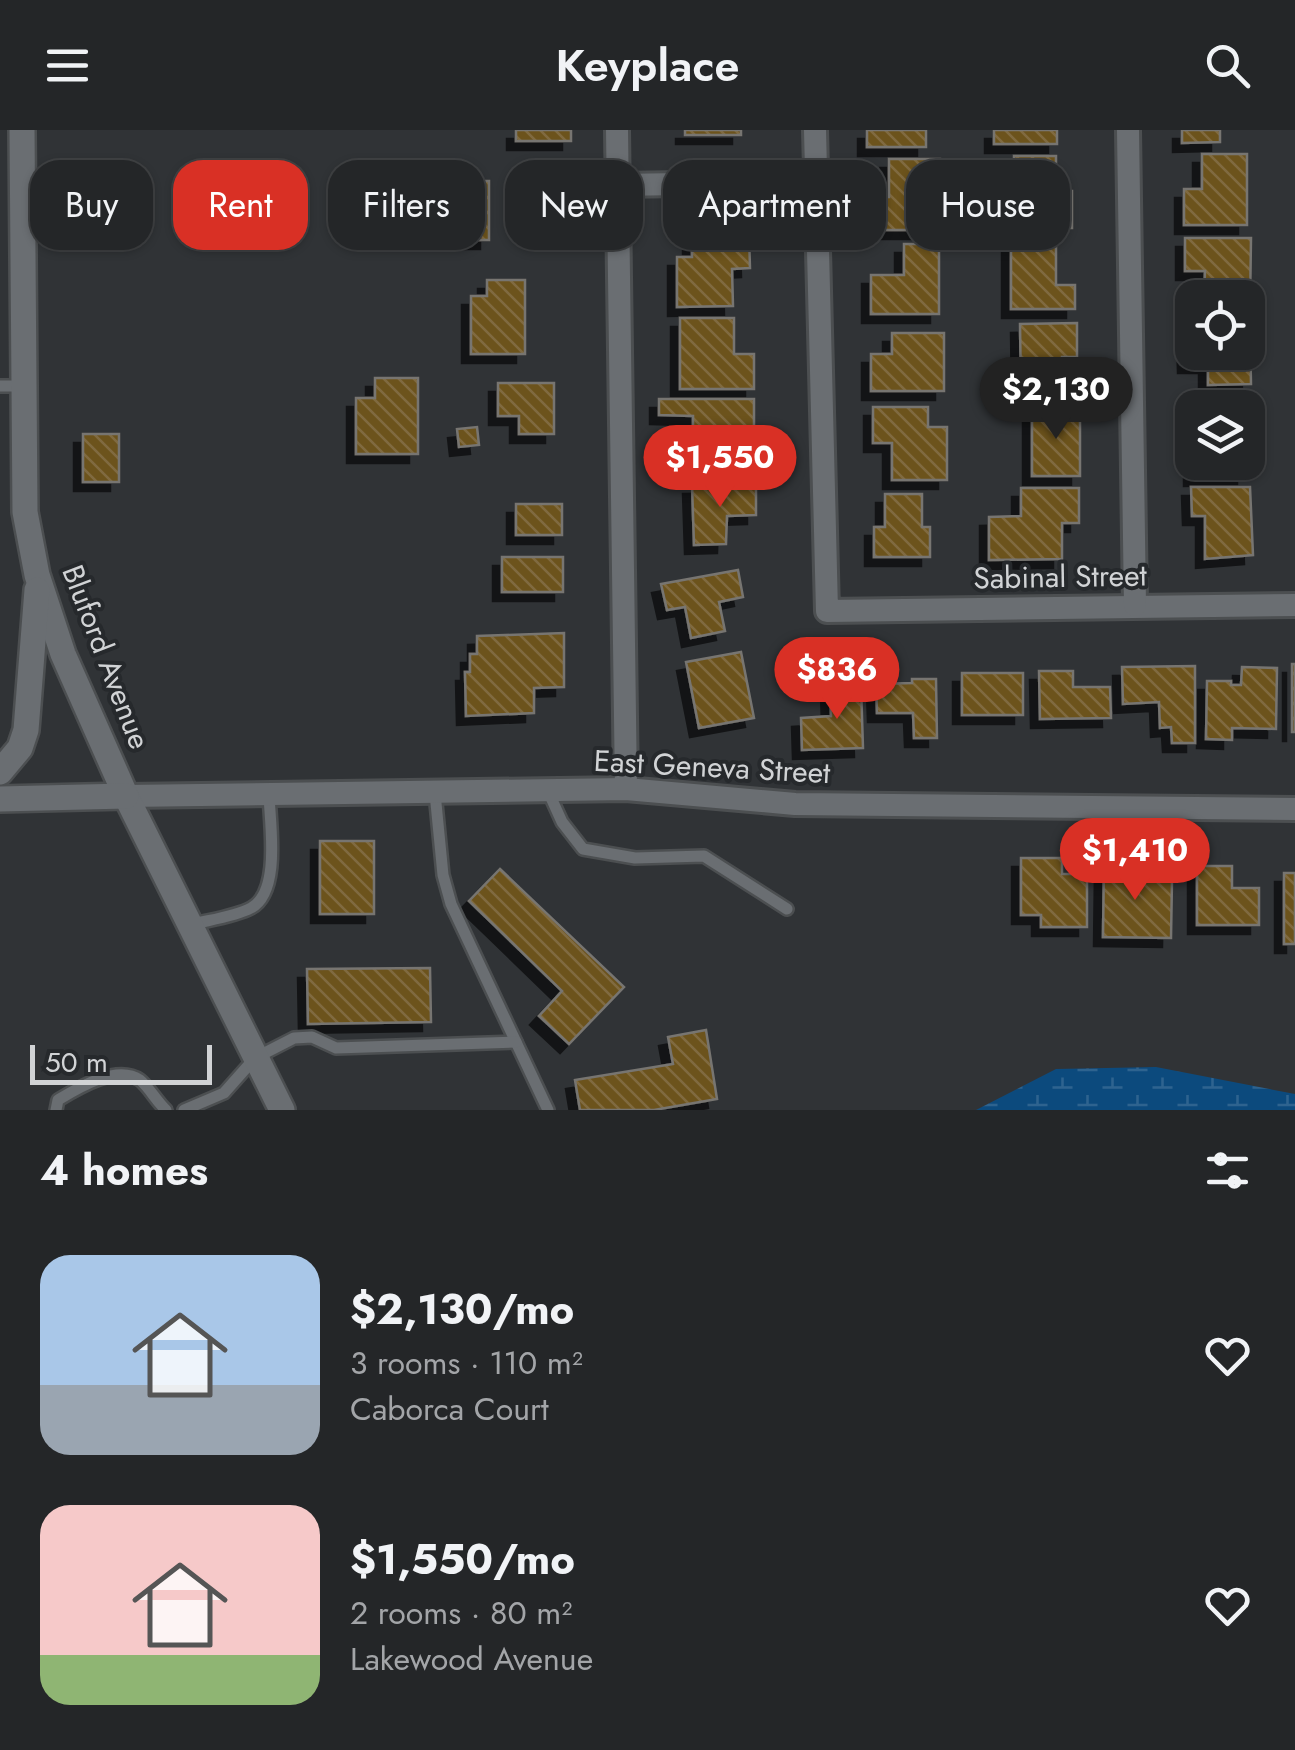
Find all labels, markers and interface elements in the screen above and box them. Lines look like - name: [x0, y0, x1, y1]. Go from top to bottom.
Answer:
- text: Keyplace: [555, 33, 740, 98]
- icon: menu: [40, 38, 95, 93]
- icon: search: [1200, 38, 1255, 93]
- chip: Buy: [30, 160, 153, 250]
- chip: Rent: [173, 160, 308, 250]
- chip: Filters: [328, 160, 485, 250]
- chip: New: [505, 160, 643, 250]
- chip: Apartment: [663, 160, 886, 250]
- chip: House: [906, 160, 1070, 250]
- map controls: [1175, 280, 1265, 480]
- button: locate: [1175, 280, 1265, 370]
- pin: $2,130: [975, 357, 1137, 442]
- text: $2,130: [1002, 366, 1110, 412]
- button: layers: [1175, 390, 1265, 480]
- pin: $1,550: [639, 425, 801, 510]
- text: $1,550: [665, 434, 775, 480]
- street label: Sabinal Street: [973, 553, 1148, 600]
- street label: Bluford Avenue: [52, 558, 161, 755]
- pin: $836: [778, 637, 896, 722]
- text: $836: [796, 646, 878, 692]
- street label: East Geneva Street: [593, 739, 832, 794]
- pin: $1,410: [1054, 818, 1216, 903]
- text: $1,410: [1082, 827, 1188, 873]
- scale bar: [30, 1040, 212, 1084]
- text: 50 m: [45, 1042, 108, 1083]
- text: 4 homes: [40, 1140, 208, 1201]
- icon: filters: [1200, 1143, 1255, 1198]
- text: $2,130/mo: [350, 1279, 574, 1340]
- icon: home: [120, 1295, 240, 1415]
- icon: heart: [1200, 1328, 1255, 1383]
- text: 3 rooms · 110 m²: [350, 1340, 583, 1386]
- text: Caborca Court: [350, 1386, 549, 1432]
- text: $1,550/mo: [350, 1529, 575, 1590]
- icon: home: [120, 1545, 240, 1665]
- icon: heart: [1200, 1578, 1255, 1633]
- text: 2 rooms · 80 m²: [350, 1590, 572, 1636]
- text: Lakewood Avenue: [350, 1636, 593, 1682]

